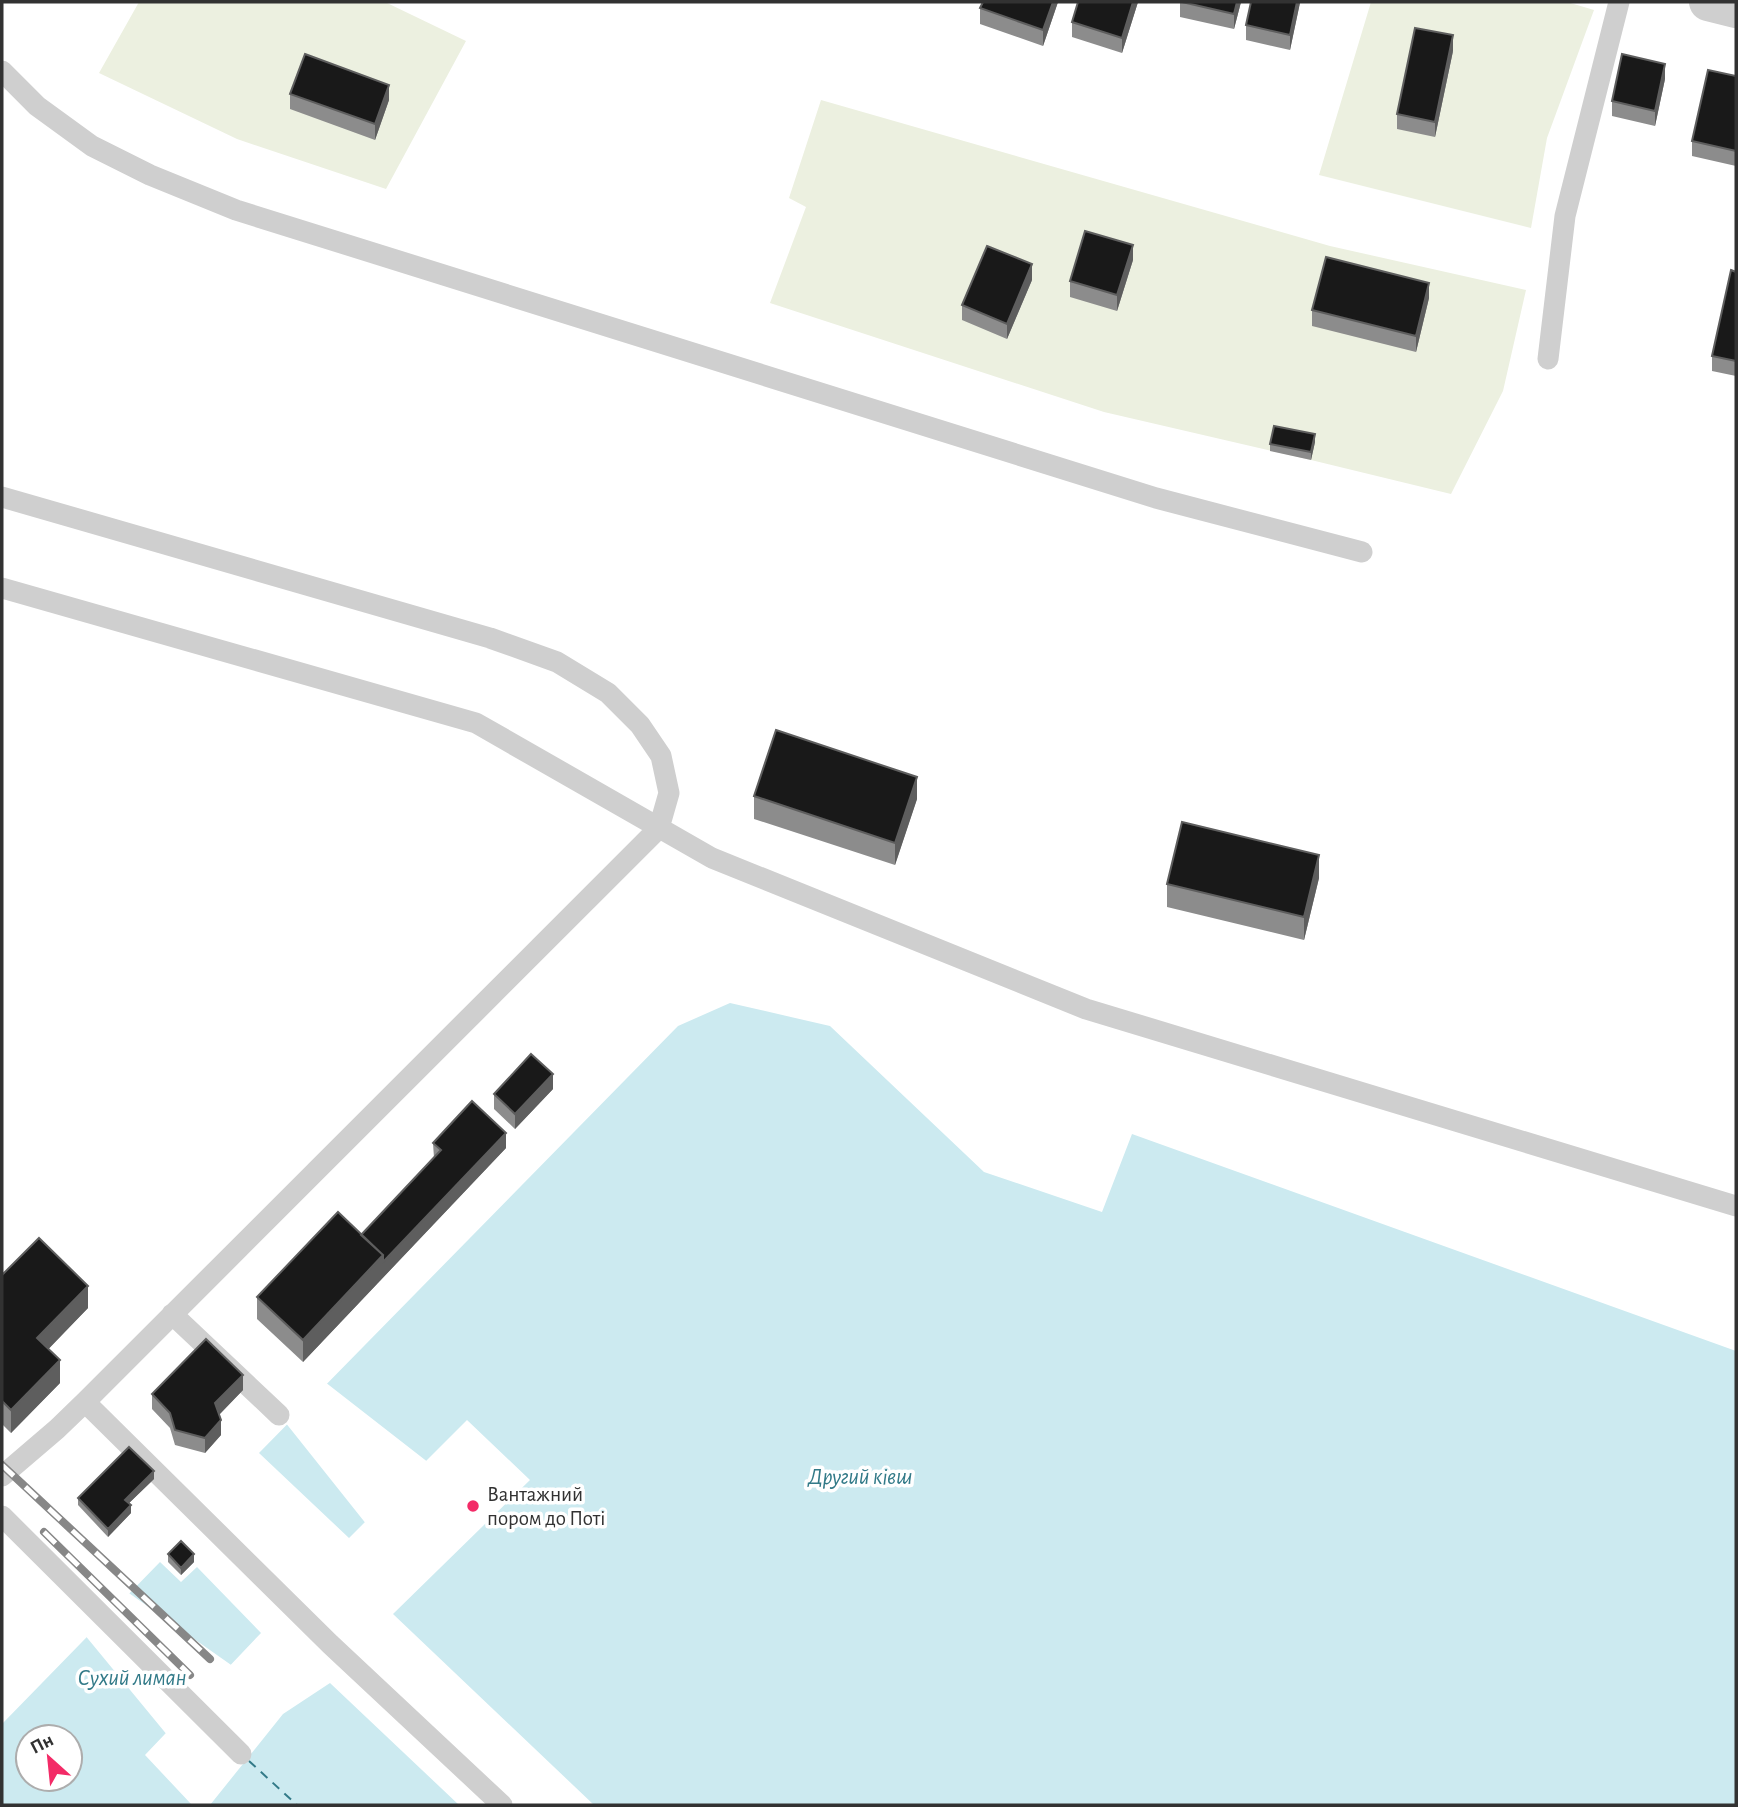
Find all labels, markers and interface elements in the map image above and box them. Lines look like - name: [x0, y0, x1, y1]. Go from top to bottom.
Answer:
- water label: Другий ківш: [807, 1466, 912, 1489]
- place label: Вантажний пором до Поті: [487, 1484, 605, 1529]
- marker: Вантажний пором до Поті: [465, 1498, 481, 1514]
- water label: Сухий лиман: [78, 1667, 186, 1690]
- north arrow: [14, 1723, 84, 1793]
- text: Пн: [27, 1730, 57, 1758]

